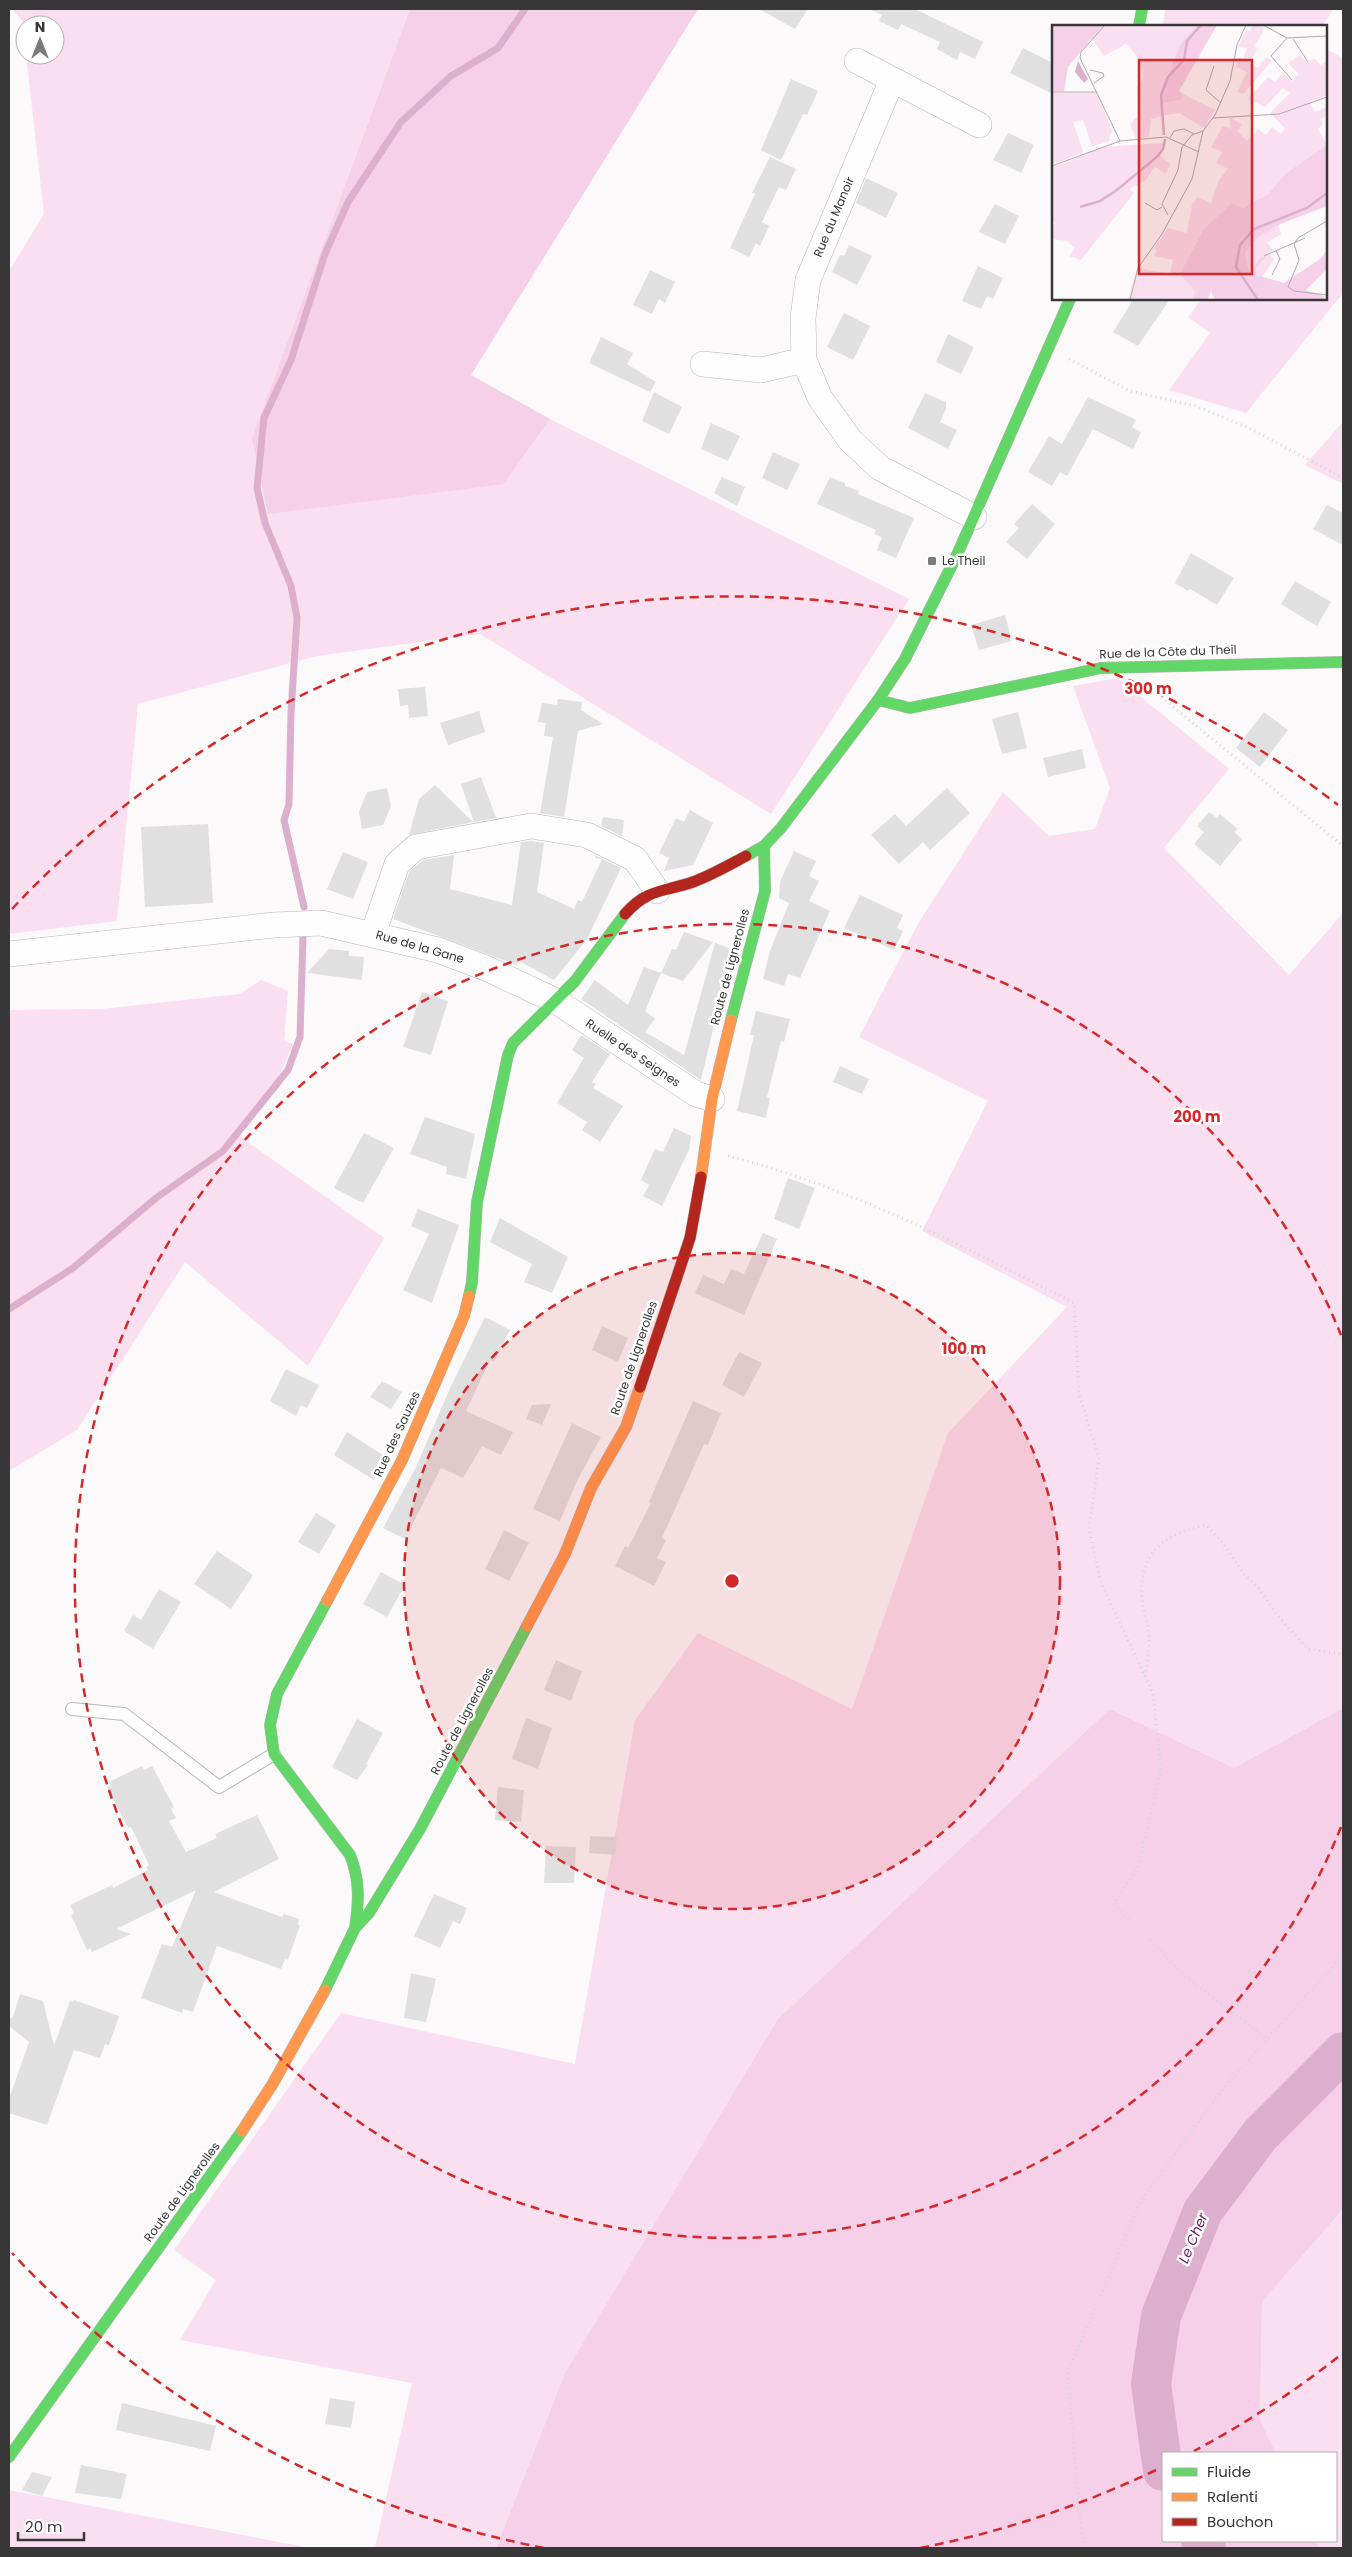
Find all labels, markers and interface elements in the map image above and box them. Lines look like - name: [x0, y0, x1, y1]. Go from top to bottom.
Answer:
- north arrow: [15, 15, 65, 65]
- text: N: [35, 17, 45, 37]
- inset map: [1052, 25, 1327, 300]
- street label: Rue du Manoir: [809, 173, 858, 260]
- place label: Le Theil: [942, 552, 985, 569]
- marker: Le Theil: [926, 555, 938, 567]
- street label: Rue de la Côte du Theil: [1099, 641, 1237, 662]
- text: 300 m: [1124, 678, 1172, 699]
- street label: Route de Lignerolles: [706, 907, 753, 1027]
- street label: Rue de la Gane: [374, 926, 466, 967]
- street label: Ruelle des Seignes: [583, 1015, 684, 1091]
- text: 200 m: [1173, 1106, 1221, 1127]
- street label: Route de Lignerolles: [606, 1299, 661, 1417]
- text: 100 m: [942, 1338, 986, 1359]
- street label: Rue des Sauzes: [369, 1388, 424, 1479]
- centre of rings: [723, 1572, 741, 1590]
- street label: Route de Lignerolles: [426, 1664, 497, 1778]
- street label: Route de Lignerolles: [140, 2138, 224, 2245]
- water label: Le Cher: [1174, 2209, 1213, 2266]
- legend: [1162, 2452, 1337, 2542]
- text: Fluide: [1207, 2461, 1251, 2482]
- text: Ralenti: [1207, 2486, 1258, 2507]
- scale bar: [18, 2510, 84, 2542]
- text: Bouchon: [1207, 2511, 1273, 2532]
- text: 20 m: [25, 2516, 63, 2537]

